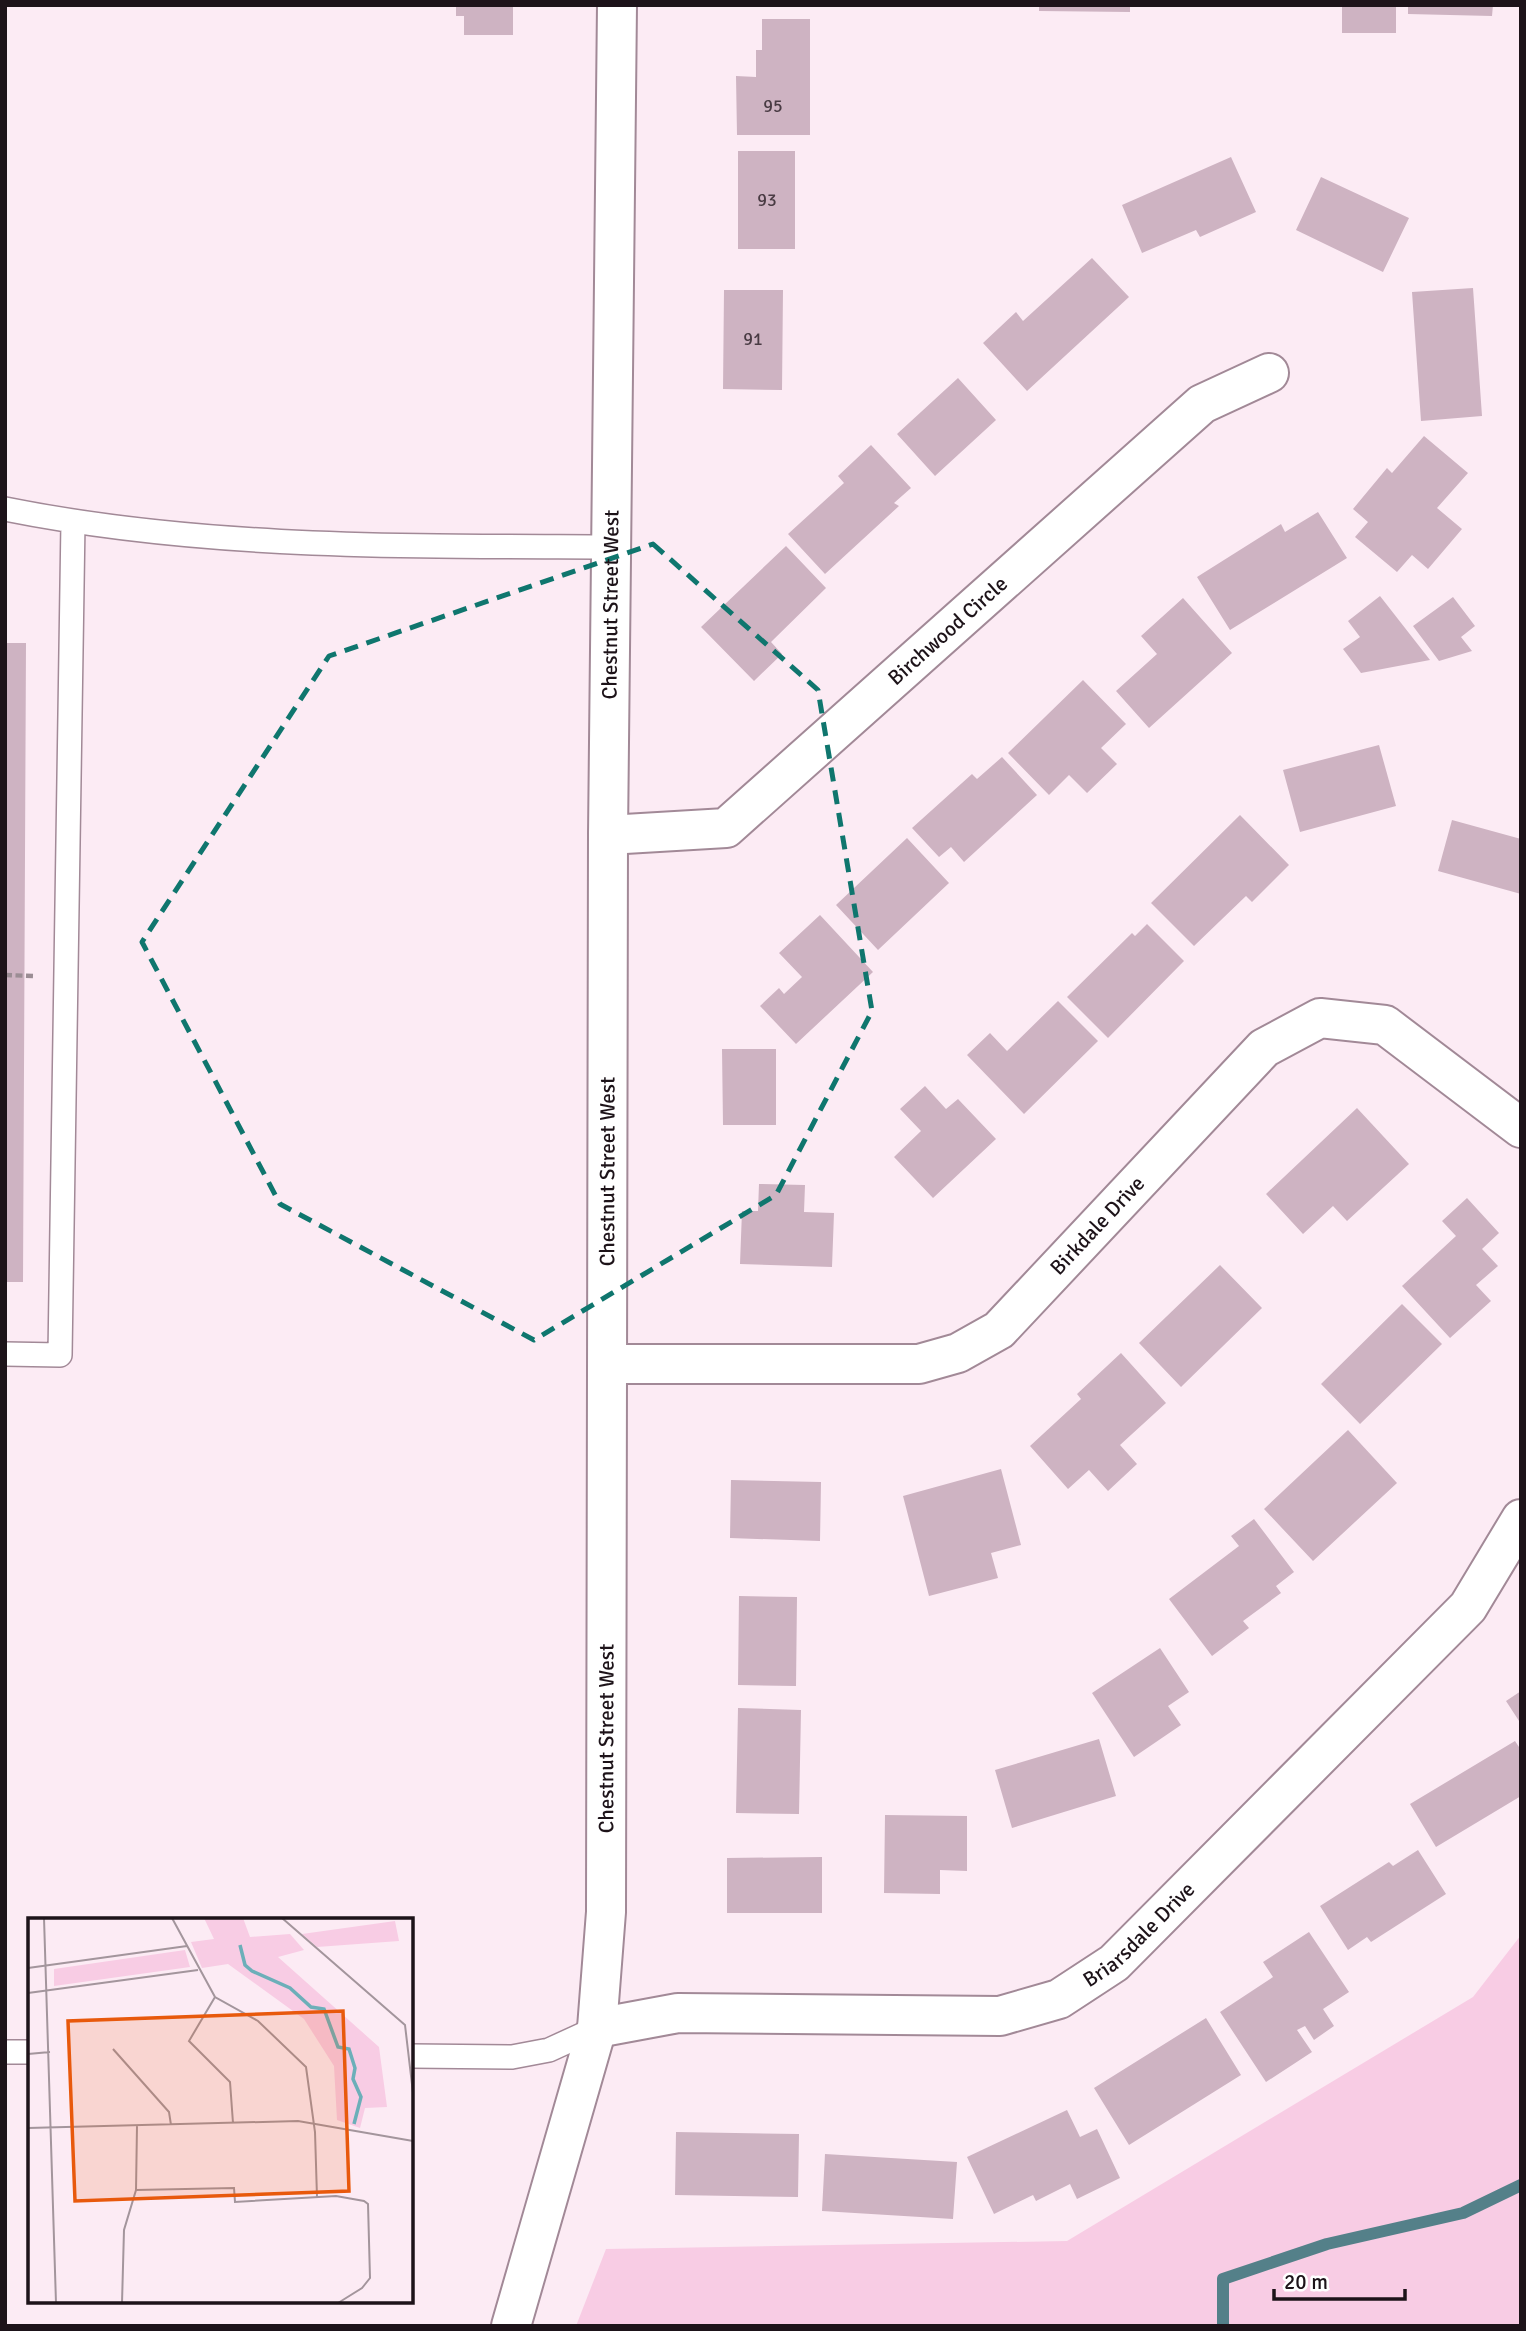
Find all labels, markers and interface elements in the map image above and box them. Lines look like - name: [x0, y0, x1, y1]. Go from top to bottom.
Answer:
- house number: 95: [763, 95, 783, 117]
- house number: 93: [757, 189, 777, 211]
- house number: 91: [743, 328, 763, 350]
- street label: Chestnut Street West: [596, 510, 625, 699]
- street label: Birchwood Circle: [882, 571, 1013, 691]
- street label: Chestnut Street West: [594, 1077, 621, 1266]
- street label: Birkdale Drive: [1045, 1171, 1150, 1280]
- street label: Chestnut Street West: [593, 1644, 619, 1833]
- street label: Briarsdale Drive: [1078, 1876, 1200, 1993]
- inset map: [28, 1918, 413, 2303]
- scale bar: [1274, 2258, 1405, 2302]
- text: 20 m: [1284, 2269, 1328, 2295]

